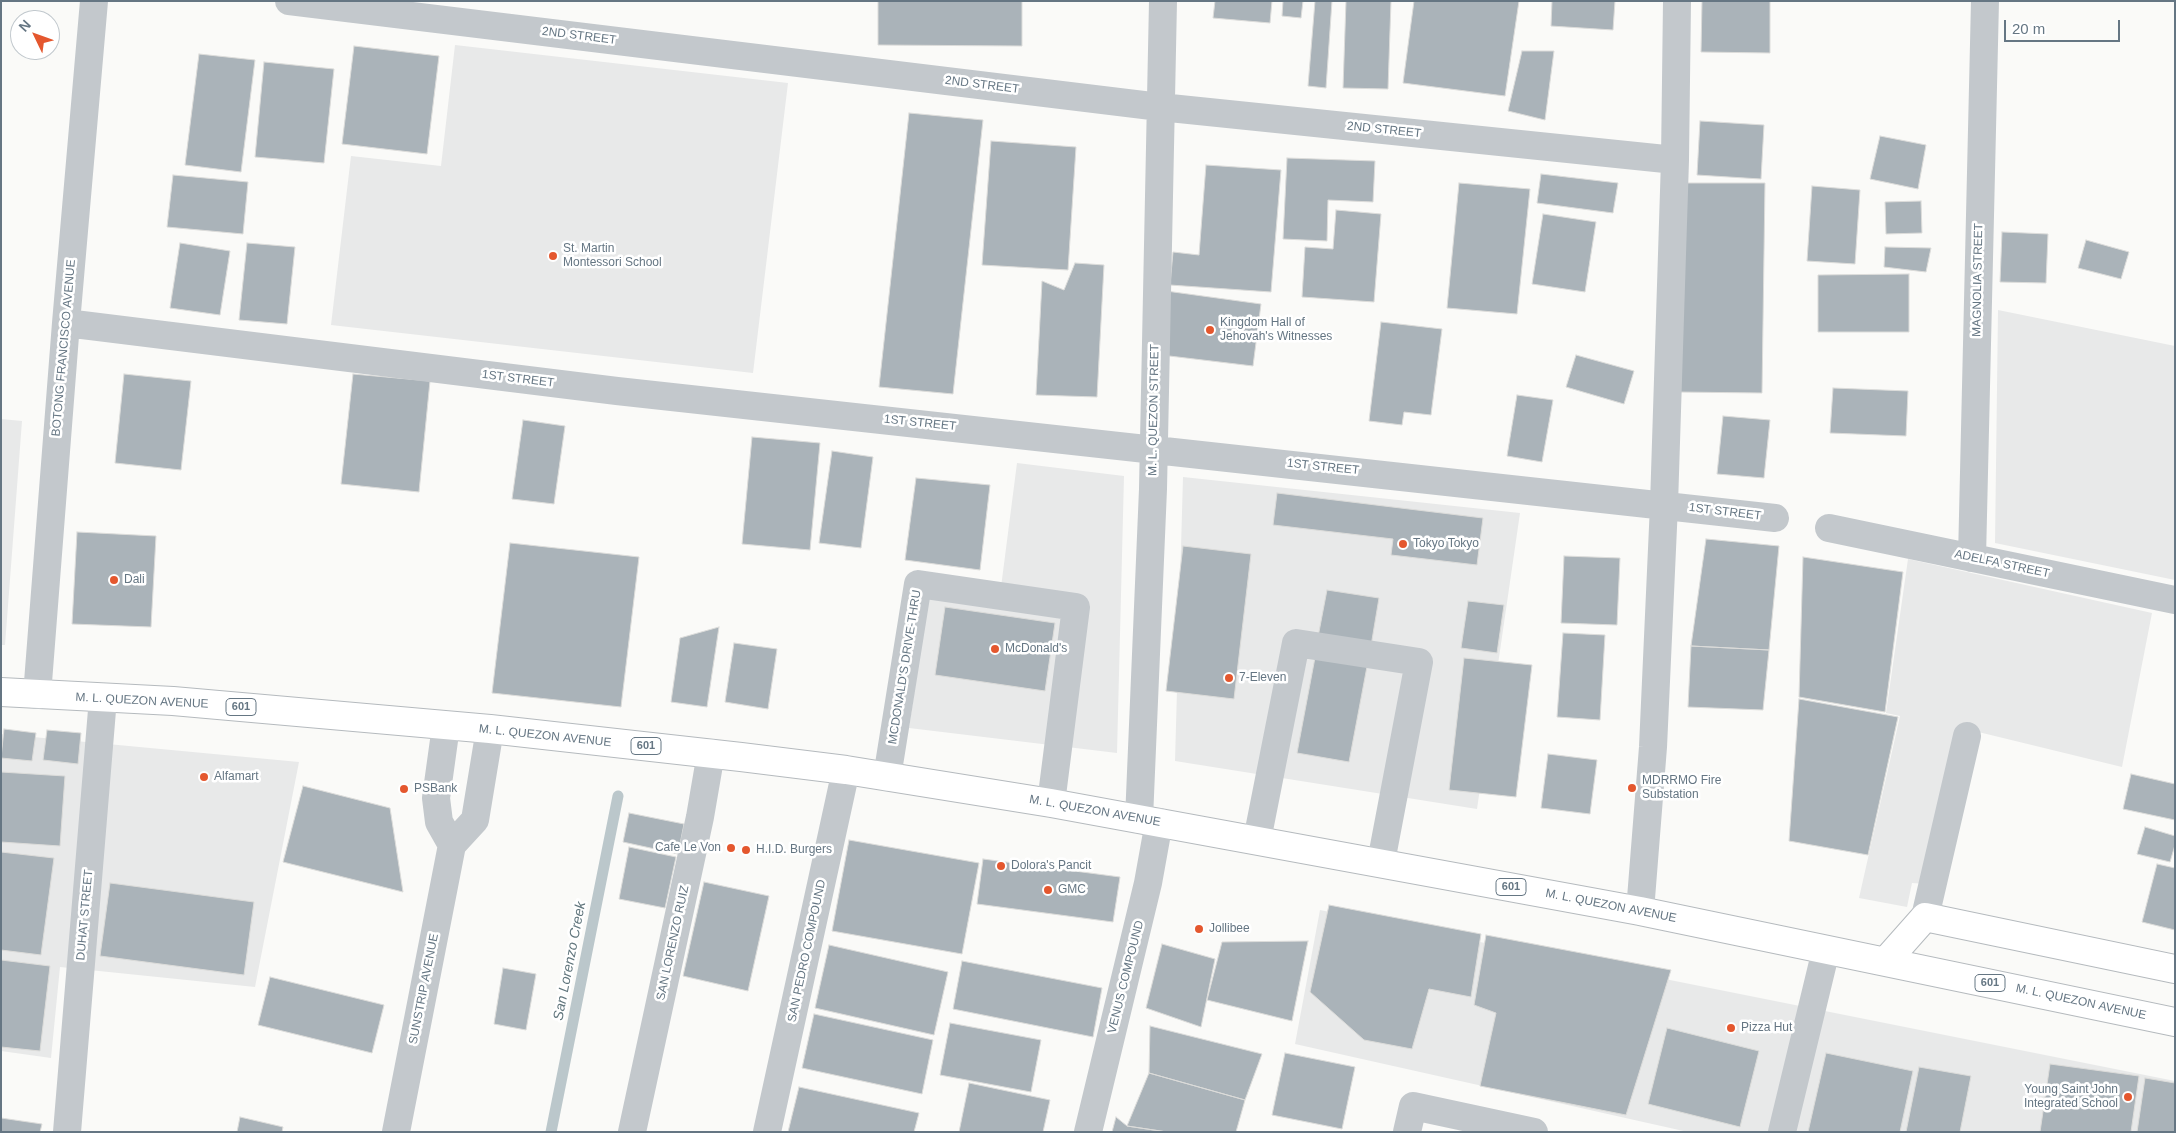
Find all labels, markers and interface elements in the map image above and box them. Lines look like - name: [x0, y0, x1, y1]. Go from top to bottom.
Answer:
- north arrow: [10, 10, 60, 60]
- scale bar: [2006, 10, 2122, 42]
- text: N: [15, 17, 34, 35]
- text: 20 m: [2012, 20, 2045, 37]
- street label: 2ND STREET: [541, 24, 617, 48]
- street label: 2ND STREET: [944, 73, 1020, 97]
- street label: 2ND STREET: [1346, 119, 1422, 141]
- street label: MAGNOLIA STREET: [1970, 223, 1986, 337]
- place label: St. Martin Montessori School: [563, 242, 662, 270]
- marker: St. Martin Montessori School: [547, 250, 559, 262]
- street label: BOTONG FRANCISCO AVENUE: [49, 259, 79, 437]
- place label: Kingdom Hall of Jehovah's Witnesses: [1220, 316, 1332, 344]
- marker: Kingdom Hall of Jehovah's Witnesses: [1204, 324, 1216, 336]
- street label: M. L. QUEZON STREET: [1146, 344, 1162, 476]
- street label: 1ST STREET: [481, 367, 555, 391]
- street label: 1ST STREET: [883, 412, 957, 434]
- street label: 1ST STREET: [1286, 456, 1360, 478]
- street label: 1ST STREET: [1688, 500, 1762, 524]
- place label: Tokyo Tokyo: [1413, 537, 1479, 551]
- marker: Tokyo Tokyo: [1397, 538, 1409, 550]
- street label: ADELFA STREET: [1953, 547, 2051, 581]
- place label: Dali: [124, 573, 145, 587]
- marker: Dali: [108, 574, 120, 586]
- street label: MCDONALD'S DRIVE-THRU: [886, 589, 924, 745]
- place label: McDonald's: [1005, 642, 1067, 656]
- marker: McDonald's: [989, 643, 1001, 655]
- place label: 7-Eleven: [1239, 671, 1286, 685]
- marker: 7-Eleven: [1223, 672, 1235, 684]
- street label: M. L. QUEZON AVENUE: [75, 690, 209, 712]
- road number: 601: [226, 699, 256, 716]
- street label: M. L. QUEZON AVENUE: [478, 722, 612, 750]
- road number: 601: [631, 738, 661, 754]
- place label: Alfamart: [214, 770, 259, 784]
- marker: Alfamart: [198, 771, 210, 783]
- place label: MDRRMO Fire Substation: [1642, 774, 1721, 802]
- place label: PSBank: [414, 782, 457, 796]
- marker: MDRRMO Fire Substation: [1626, 782, 1638, 794]
- marker: PSBank: [398, 783, 410, 795]
- street label: M. L. QUEZON AVENUE: [1028, 792, 1162, 830]
- place label: Cafe Le Von: [655, 841, 721, 855]
- marker: Cafe Le Von: [725, 842, 737, 854]
- place label: H.I.D. Burgers: [756, 843, 832, 857]
- marker: H.I.D. Burgers: [740, 844, 752, 856]
- place label: Dolora's Pancit: [1011, 859, 1091, 873]
- marker: Dolora's Pancit: [995, 860, 1007, 872]
- street label: DUHAT STREET: [74, 869, 96, 961]
- street label: SAN PEDRO COMPOUND: [785, 878, 829, 1024]
- road number: 601: [1496, 879, 1526, 896]
- place label: GMC: [1058, 883, 1086, 897]
- street label: SAN LORENZO RUIZ: [654, 884, 692, 1002]
- marker: GMC: [1042, 884, 1054, 896]
- street label: M. L. QUEZON AVENUE: [1544, 886, 1678, 926]
- water label: San Lorenzo Creek: [550, 900, 590, 1022]
- street label: VENUS COMPOUND: [1105, 919, 1147, 1035]
- place label: Jollibee: [1209, 922, 1250, 936]
- marker: Jollibee: [1193, 923, 1205, 935]
- street label: SUNSTRIP AVENUE: [406, 932, 442, 1046]
- road number: 601: [1975, 974, 2005, 991]
- street label: M. L. QUEZON AVENUE: [2014, 981, 2148, 1023]
- place label: Pizza Hut: [1741, 1021, 1792, 1035]
- marker: Pizza Hut: [1725, 1022, 1737, 1034]
- place label: Young Saint John Integrated School: [2024, 1083, 2118, 1111]
- marker: Young Saint John Integrated School: [2122, 1091, 2134, 1103]

